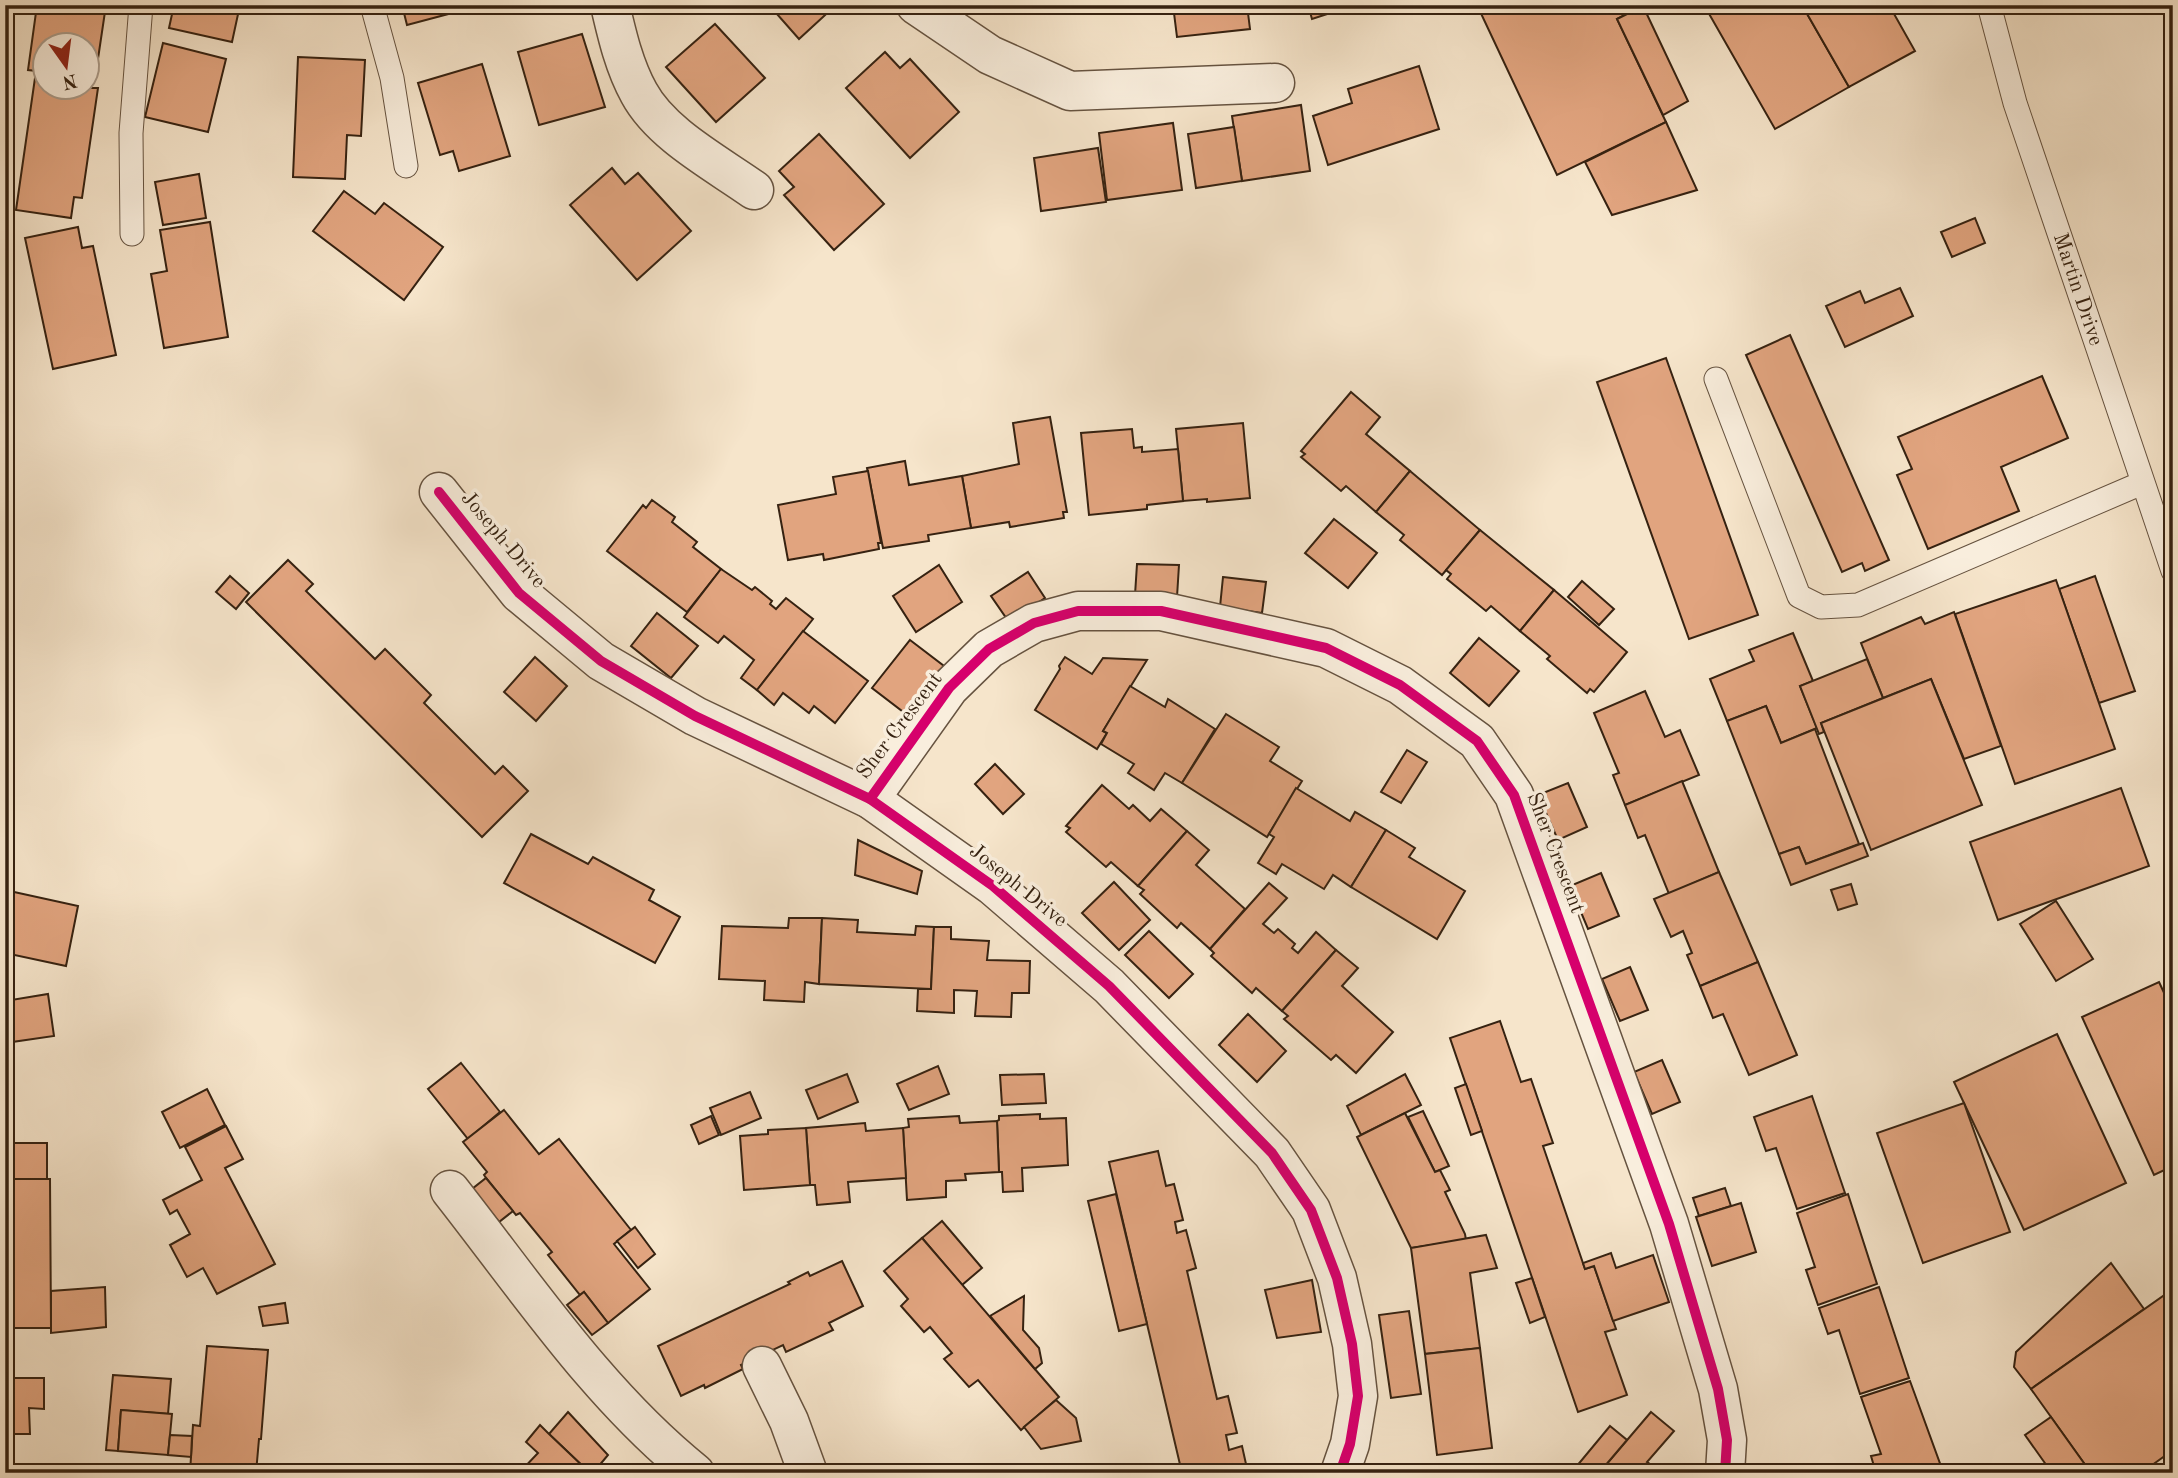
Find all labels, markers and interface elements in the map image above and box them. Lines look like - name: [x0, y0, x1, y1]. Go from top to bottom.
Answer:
- north arrow: [32, 32, 102, 102]
- text: N: [60, 69, 79, 91]
- street label: Martin Drive: [2049, 230, 2107, 348]
- street label: Joseph Drive: [457, 488, 549, 592]
- street label: Sher Crescent: [853, 669, 947, 783]
- street label: Sher Crescent: [1522, 790, 1588, 916]
- street label: Joseph Drive: [965, 840, 1071, 932]

